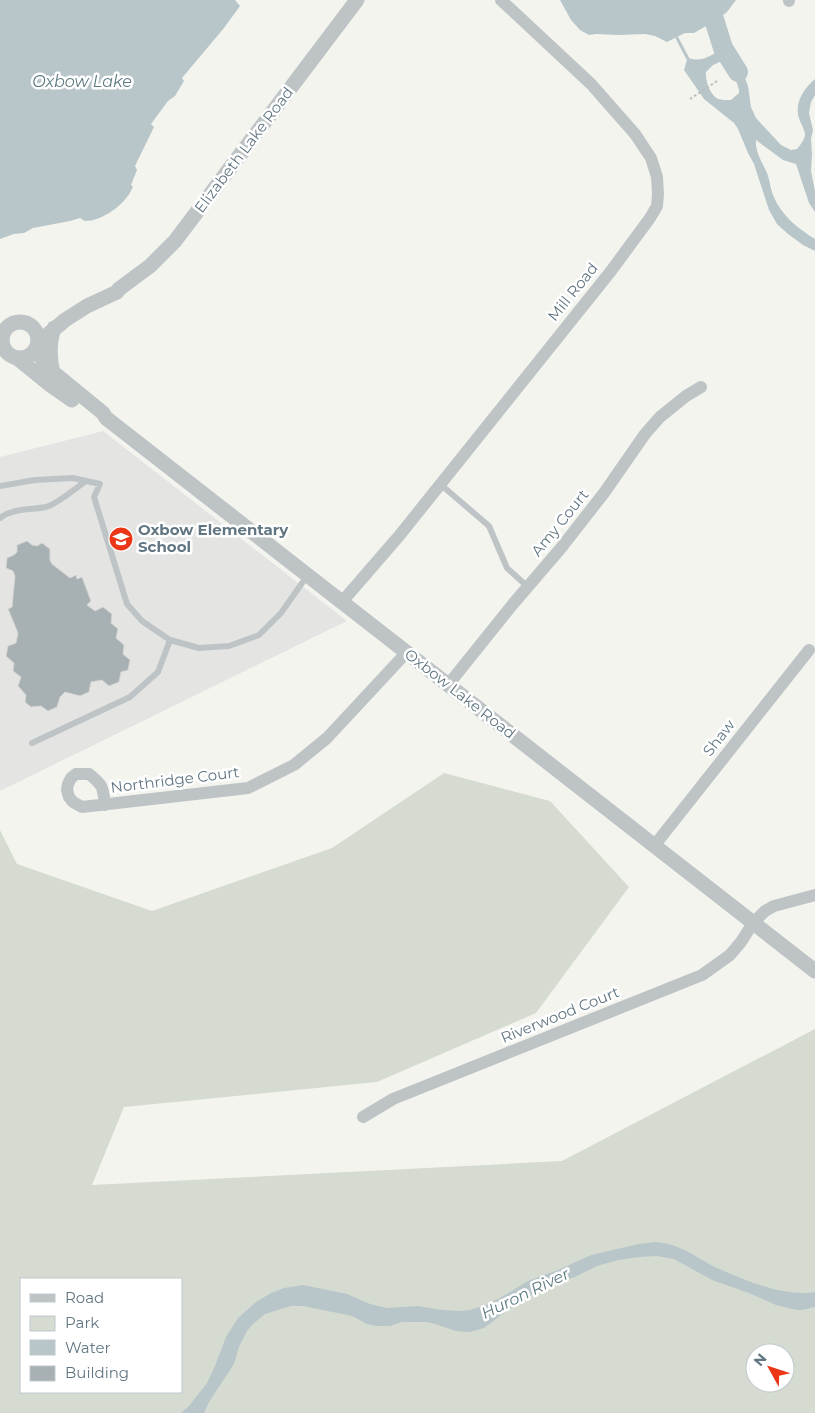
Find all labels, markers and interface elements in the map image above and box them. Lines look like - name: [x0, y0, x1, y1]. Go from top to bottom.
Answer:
- water label: Oxbow Lake: [32, 72, 132, 91]
- street label: Elizabeth Lake Road: [190, 83, 297, 216]
- street label: Mill Road: [543, 259, 602, 325]
- street label: Amy Court: [527, 485, 592, 560]
- place label: Oxbow Elementary School: [138, 520, 289, 556]
- school or university icon: Oxbow Elementary School: [108, 526, 134, 552]
- street label: Oxbow Lake Road: [401, 644, 520, 743]
- street label: Shaw: [698, 715, 739, 760]
- street label: Northridge Court: [109, 762, 240, 797]
- street label: Riverwood Court: [498, 982, 622, 1047]
- water label: Huron River: [478, 1264, 573, 1323]
- legend: [20, 1278, 182, 1393]
- text: Road: [65, 1288, 104, 1307]
- text: Park: [65, 1313, 99, 1332]
- text: Water: [65, 1338, 111, 1357]
- north arrow: [745, 1343, 795, 1393]
- text: N: [750, 1350, 771, 1370]
- text: Building: [65, 1363, 129, 1382]

